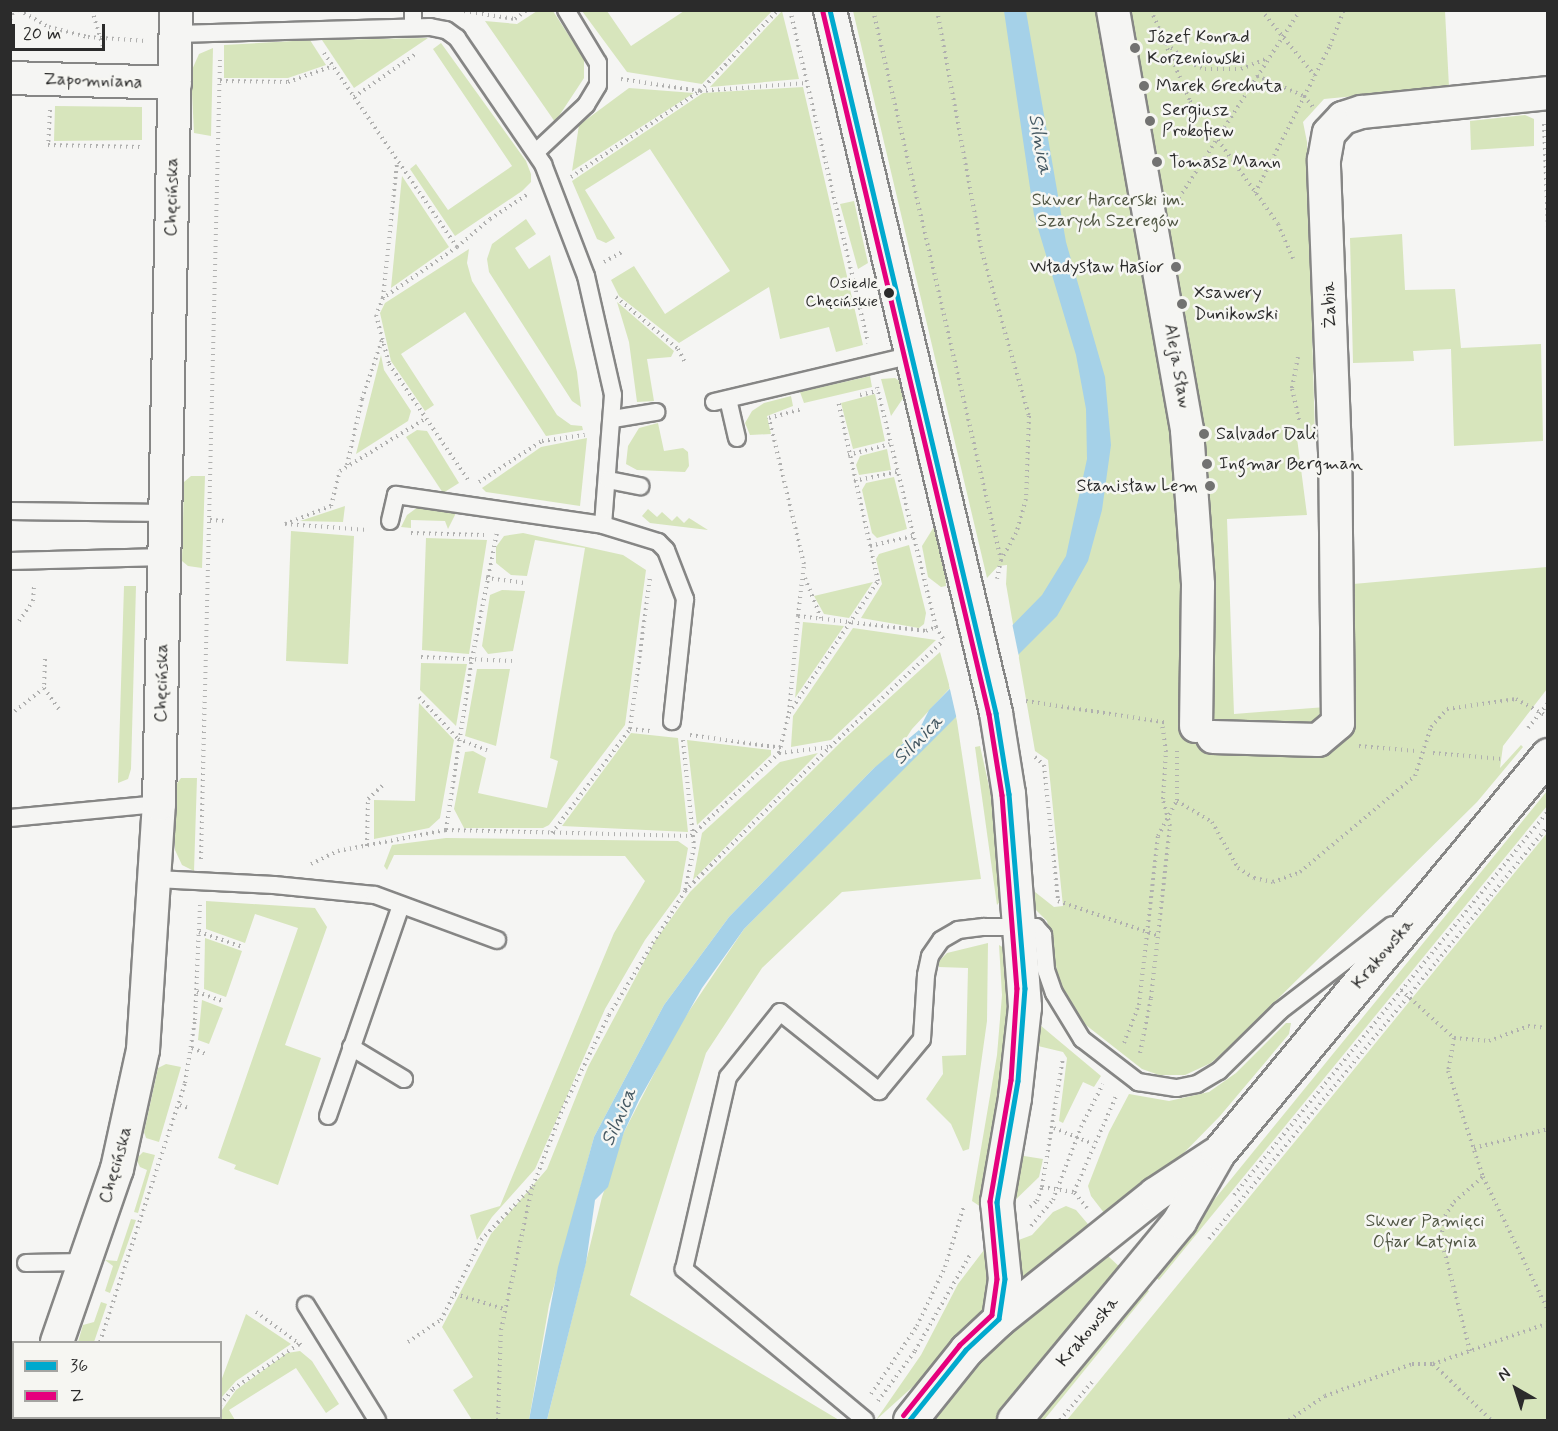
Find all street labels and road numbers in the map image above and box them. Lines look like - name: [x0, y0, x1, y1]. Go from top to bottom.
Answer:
- street label: Zapomniana: [43, 68, 143, 94]
- street label: Chęcińska: [161, 157, 183, 237]
- street label: Żabia: [1318, 281, 1342, 329]
- street label: Aleja Sław: [1159, 322, 1195, 410]
- street label: Chęcińska: [151, 643, 173, 723]
- street label: Krakowska: [1347, 914, 1419, 994]
- street label: Chęcińska: [95, 1124, 137, 1206]
- street label: Krakowska: [1052, 1292, 1124, 1372]

